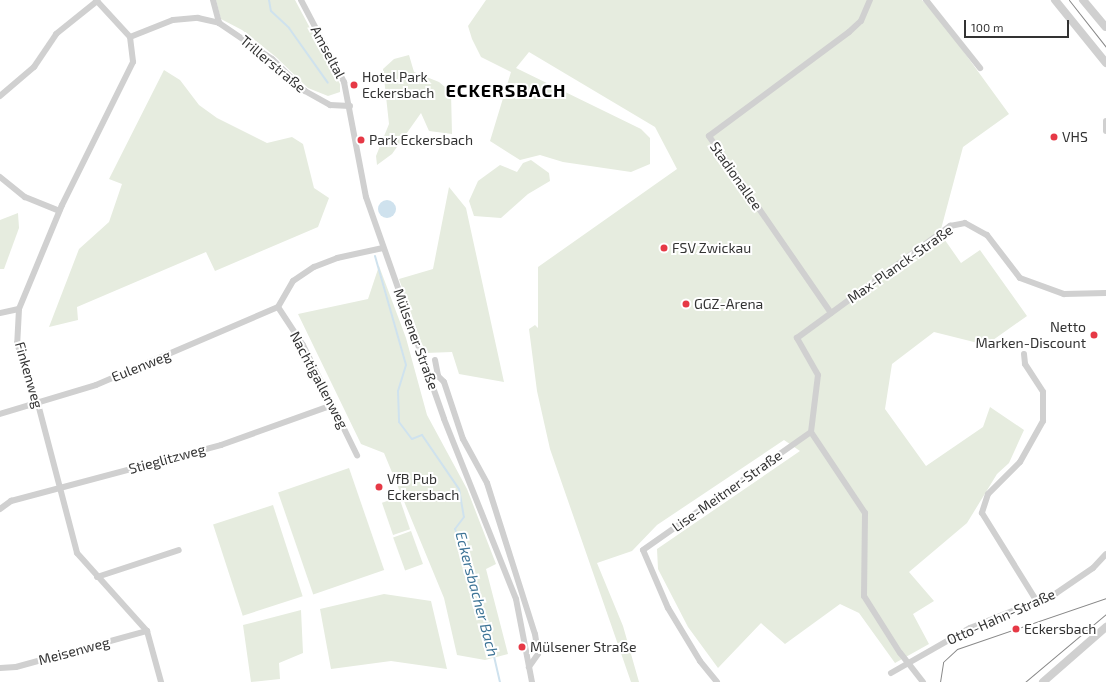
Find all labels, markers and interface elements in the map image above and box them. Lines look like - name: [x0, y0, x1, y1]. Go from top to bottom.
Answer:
- scale bar: [966, 12, 1071, 38]
- text: 100 m: [971, 20, 1003, 34]
- street label: Amseltal: [307, 23, 349, 81]
- street label: Trillerstraße: [237, 32, 309, 96]
- place label: Hotel Park Eckersbach: [362, 69, 434, 102]
- district label: ECKERSBACH: [446, 79, 566, 101]
- marker: Hotel Park Eckersbach: [349, 80, 359, 90]
- place label: VHS: [1062, 129, 1088, 145]
- place label: Park Eckersbach: [369, 132, 473, 148]
- marker: VHS: [1049, 132, 1059, 142]
- marker: Park Eckersbach: [356, 135, 366, 145]
- street label: Stadionallee: [706, 139, 766, 213]
- street label: Max-Planck-Straße: [844, 221, 956, 307]
- place label: FSV Zwickau: [672, 240, 752, 256]
- marker: FSV Zwickau: [659, 243, 669, 253]
- street label: Mülsener Straße: [390, 286, 442, 392]
- place label: GGZ-Arena: [694, 296, 763, 312]
- marker: GGZ-Arena: [681, 299, 691, 309]
- place label: Netto Marken-Discount: [976, 319, 1086, 352]
- street label: Nachtigallenweg: [286, 329, 352, 431]
- marker: Netto Marken-Discount: [1089, 330, 1099, 340]
- street label: Finkenweg: [11, 340, 47, 410]
- street label: Eulenweg: [109, 347, 173, 385]
- street label: Stieglitzweg: [127, 441, 207, 477]
- street label: Lise-Meitner-Straße: [669, 447, 785, 535]
- place label: VfB Pub Eckersbach: [387, 471, 459, 504]
- marker: VfB Pub Eckersbach: [374, 482, 384, 492]
- water label: Eckersbacher Bach: [452, 529, 502, 659]
- street label: Otto-Hahn-Straße: [944, 586, 1058, 648]
- place label: Eckersbach: [1024, 621, 1096, 637]
- marker: Eckersbach: [1011, 624, 1021, 634]
- street label: Meisenweg: [37, 633, 111, 669]
- place label: Mülsener Straße: [530, 639, 637, 655]
- marker: Mülsener Straße: [517, 642, 527, 652]

